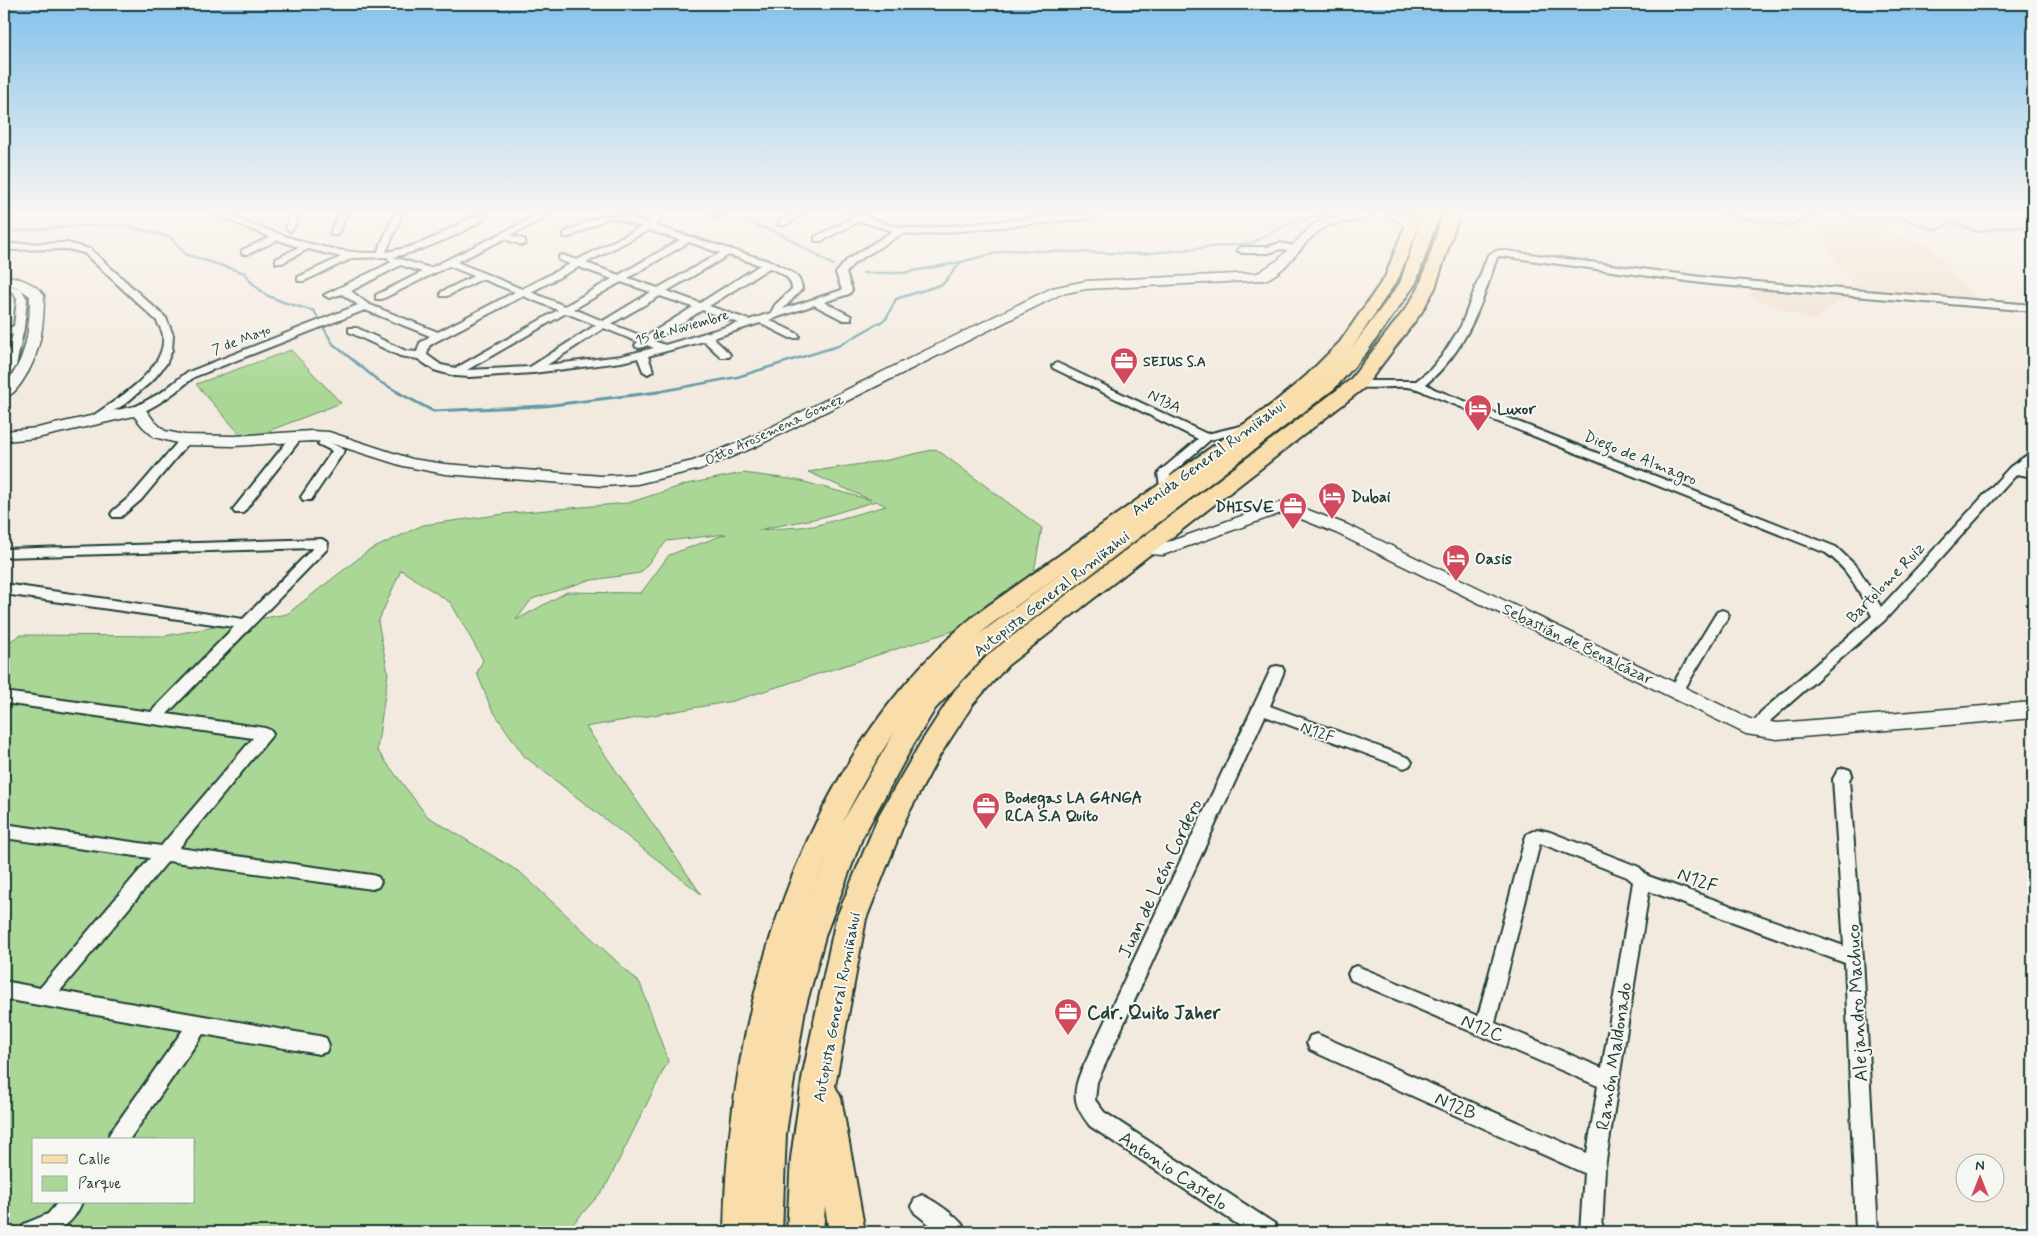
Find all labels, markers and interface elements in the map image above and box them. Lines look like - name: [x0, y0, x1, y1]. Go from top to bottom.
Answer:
- street label: 15 de Noviembre: [634, 306, 731, 350]
- street label: 7 de Mayo: [210, 321, 273, 359]
- office icon: SEIUS S.A: [1109, 346, 1139, 385]
- place label: SEIUS S.A: [1143, 353, 1206, 371]
- street label: N13A: [1144, 384, 1185, 418]
- street label: Otto Arosemena Gomez: [702, 390, 846, 470]
- hotel icon: Luxor: [1463, 393, 1493, 432]
- street label: Avenida General Rumiñahui: [1127, 395, 1291, 521]
- place label: Luxor: [1497, 399, 1536, 420]
- street label: Diego de Almagro: [1580, 426, 1700, 492]
- hotel icon: Dubai: [1317, 481, 1347, 520]
- place label: Dubai: [1351, 487, 1391, 508]
- office icon: DHISVE: [1278, 491, 1308, 530]
- place label: DHISVE: [1215, 497, 1275, 518]
- street label: Autopista General Rumiñahui: [969, 526, 1135, 662]
- street label: Bartolome Ruiz: [1842, 538, 1930, 628]
- hotel icon: Oasis: [1441, 543, 1471, 582]
- place label: Oasis: [1475, 549, 1512, 570]
- street label: Sebastián de Benalcázar: [1498, 599, 1657, 690]
- street label: N12F: [1298, 717, 1337, 748]
- place label: Bodegas LA GANGA RCA S.A Quito: [1005, 788, 1142, 827]
- office icon: Bodegas LA GANGA RCA S.A Quito: [971, 791, 1001, 830]
- street label: Juan de León Cordero: [1112, 795, 1208, 962]
- street label: N12F: [1674, 862, 1721, 899]
- street label: Autopista General Rumiñahui: [809, 910, 866, 1104]
- street label: Alejandro Machuco: [1841, 923, 1875, 1082]
- street label: Ramón Maldonado: [1590, 980, 1639, 1132]
- office icon: Cdr. Quito Jaher: [1053, 997, 1083, 1036]
- place label: Cdr. Quito Jaher: [1087, 1001, 1221, 1026]
- street label: N12C: [1457, 1008, 1508, 1049]
- street label: N12B: [1431, 1086, 1480, 1127]
- street label: Antonio Castelo: [1114, 1126, 1232, 1217]
- legend: [32, 1138, 195, 1204]
- text: Calle: [78, 1150, 110, 1170]
- north arrow: [1954, 1154, 2004, 1204]
- text: N: [1975, 1157, 1985, 1175]
- text: Parque: [78, 1174, 121, 1194]

